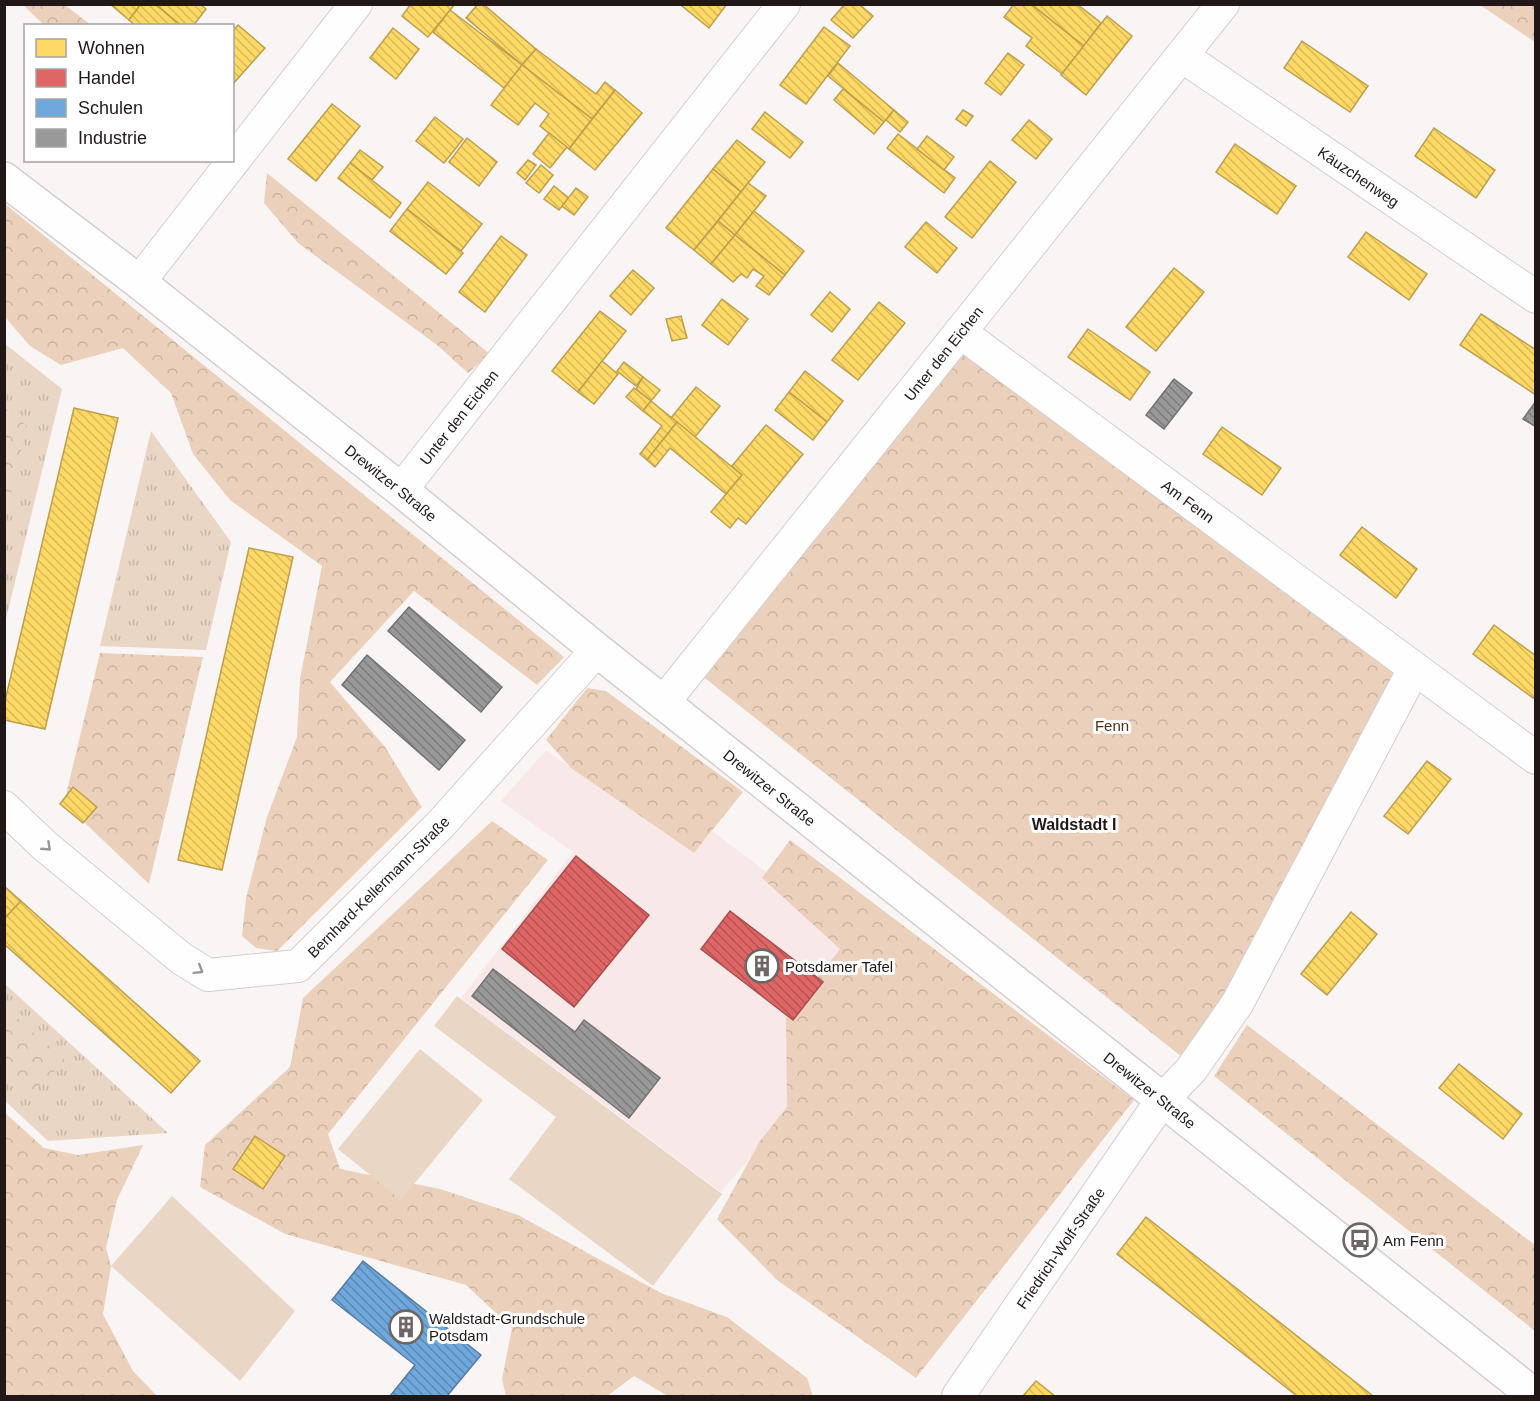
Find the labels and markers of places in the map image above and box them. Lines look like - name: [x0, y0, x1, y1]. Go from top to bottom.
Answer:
- building icon: Potsdamer Tafel: [744, 948, 780, 984]
- place label: Potsdamer Tafel: [785, 958, 893, 975]
- bus stop icon: Am Fenn: [1342, 1222, 1378, 1258]
- place label: Am Fenn: [1383, 1232, 1444, 1249]
- building icon: Waldstadt-Grundschule Potsdam: [388, 1309, 424, 1345]
- place label: Waldstadt-Grundschule Potsdam: [429, 1310, 585, 1344]

